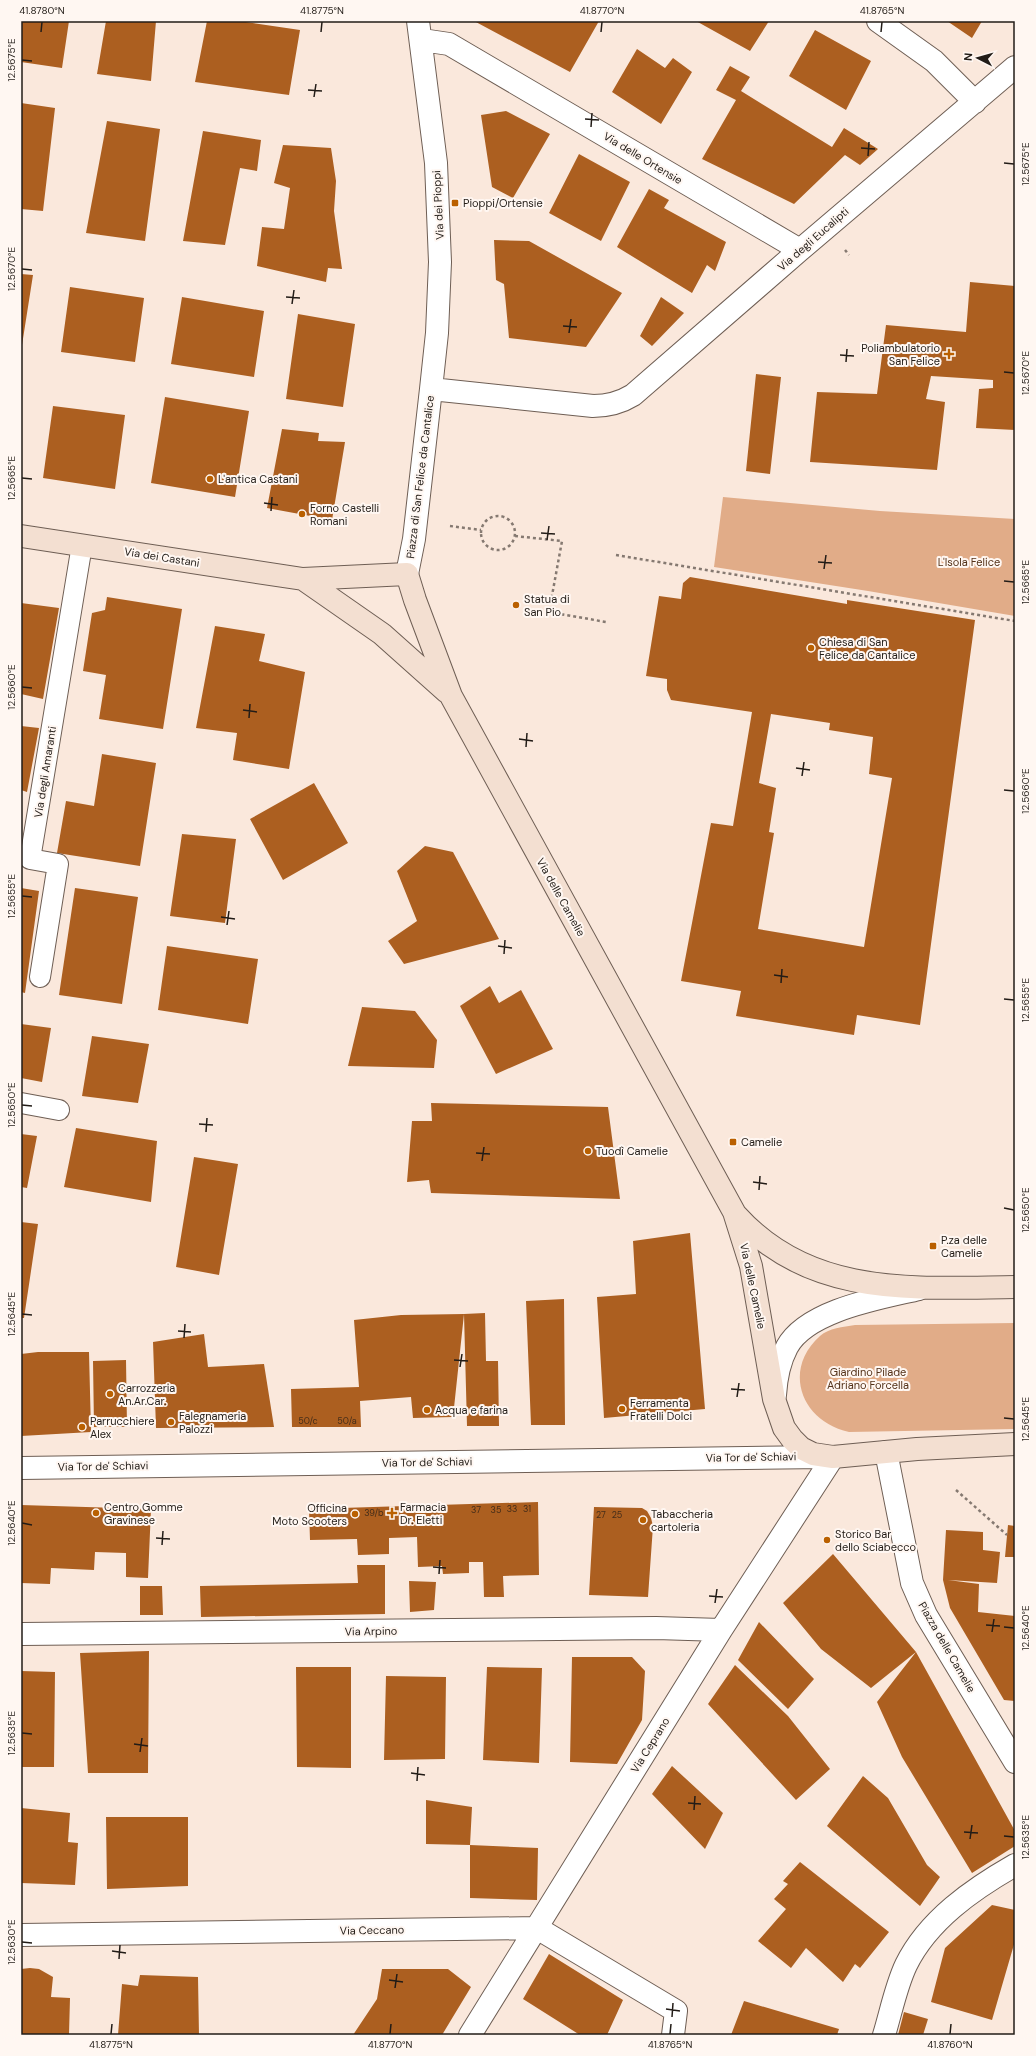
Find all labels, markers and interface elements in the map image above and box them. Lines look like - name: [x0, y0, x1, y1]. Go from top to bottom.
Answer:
- text: 41.8780°N: [19, 4, 65, 17]
- text: 41.8775°N: [300, 4, 344, 17]
- text: 41.8770°N: [580, 4, 624, 17]
- text: 41.8765°N: [860, 4, 904, 17]
- text: 12.5675°E: [5, 38, 18, 82]
- north arrow: [958, 38, 998, 78]
- text: N: [961, 52, 975, 62]
- street label: Via delle Ortensie: [601, 129, 685, 187]
- text: 12.5675°E: [1019, 142, 1032, 186]
- street label: Via dei Pioppi: [429, 170, 447, 240]
- place label: Pioppi/Ortensie: [463, 196, 543, 210]
- marker: Pioppi/Ortensie: [450, 198, 460, 208]
- street label: Via degli Eucalipti: [775, 204, 851, 274]
- text: 12.5670°E: [5, 247, 18, 291]
- place label: Poliambulatorio San Felice: [861, 341, 940, 368]
- marker: Poliambulatorio San Felice: [943, 348, 955, 360]
- text: 12.5670°E: [1019, 351, 1032, 395]
- street label: Piazza di San Felice da Cantalice: [403, 395, 437, 559]
- text: 12.5665°E: [5, 455, 18, 500]
- place label: L'antica Castani: [218, 472, 298, 486]
- marker: L'antica Castani: [205, 474, 215, 484]
- place label: Forno Castelli Romani: [310, 501, 379, 528]
- marker: Forno Castelli Romani: [297, 509, 307, 519]
- street label: Via dei Castani: [123, 544, 201, 570]
- park label: L'Isola Felice: [938, 555, 1000, 569]
- text: 12.5665°E: [1019, 559, 1032, 604]
- place label: Statua di San Pio: [524, 592, 570, 619]
- marker: Statua di San Pio: [511, 600, 521, 610]
- place label: Chiesa di San Felice da Cantalice: [819, 635, 915, 662]
- marker: Chiesa di San Felice da Cantalice: [806, 643, 816, 653]
- text: 12.5660°E: [5, 664, 18, 710]
- street label: Via degli Amaranti: [31, 725, 59, 819]
- text: 12.5660°E: [1019, 768, 1032, 814]
- street label: Via delle Camelie: [534, 855, 588, 939]
- text: 12.5655°E: [5, 873, 18, 918]
- text: 12.5655°E: [1019, 977, 1032, 1022]
- text: 12.5650°E: [5, 1082, 18, 1128]
- place label: Camelie: [741, 1135, 782, 1149]
- marker: Camelie: [728, 1137, 738, 1147]
- place label: Tuodì Camelie: [596, 1144, 668, 1158]
- marker: Tuodì Camelie: [583, 1146, 593, 1156]
- text: 12.5650°E: [1019, 1187, 1032, 1233]
- place label: P.za delle Camelie: [941, 1233, 987, 1260]
- marker: P.za delle Camelie: [928, 1241, 938, 1251]
- street label: Via delle Camelie: [737, 1242, 769, 1330]
- text: 12.5645°E: [5, 1291, 18, 1336]
- park label: Giardino Pilade Adriano Forcella: [827, 1365, 909, 1392]
- place label: Carrozzeria An.Ar.Car.: [118, 1381, 175, 1408]
- marker: Carrozzeria An.Ar.Car.: [105, 1389, 115, 1399]
- place label: Ferramenta Fratelli Dolci: [630, 1396, 692, 1423]
- text: 12.5645°E: [1019, 1396, 1032, 1441]
- place label: Acqua e farina: [435, 1403, 508, 1417]
- marker: Ferramenta Fratelli Dolci: [617, 1404, 627, 1414]
- marker: Acqua e farina: [422, 1405, 432, 1415]
- place label: Falegnameria Palozzi: [179, 1409, 246, 1436]
- place label: Parrucchiere Alex: [90, 1414, 154, 1441]
- house number: 50/c: [298, 1415, 318, 1427]
- house number: 50/a: [337, 1415, 357, 1427]
- marker: Falegnameria Palozzi: [166, 1417, 176, 1427]
- marker: Parrucchiere Alex: [77, 1422, 87, 1432]
- street label: Via Tor de' Schiavi: [705, 1449, 797, 1465]
- street label: Via Tor de' Schiavi: [381, 1454, 473, 1470]
- street label: Via Tor de' Schiavi: [57, 1458, 149, 1474]
- text: 12.5640°E: [5, 1500, 18, 1546]
- place label: Centro Gomme Gravinese: [104, 1500, 183, 1527]
- place label: Farmacia Dr. Eletti: [400, 1500, 446, 1527]
- place label: Officina Moto Scooters: [272, 1501, 347, 1528]
- house number: 33: [507, 1503, 517, 1515]
- house number: 31: [523, 1503, 531, 1515]
- house number: 37: [471, 1504, 481, 1516]
- house number: 35: [491, 1504, 501, 1516]
- house number: 39/b: [364, 1507, 384, 1519]
- place label: Tabaccheria cartoleria: [651, 1507, 713, 1534]
- marker: Centro Gomme Gravinese: [91, 1508, 101, 1518]
- marker: Farmacia Dr. Eletti: [387, 1508, 397, 1518]
- marker: Officina Moto Scooters: [350, 1509, 360, 1519]
- house number: 27: [596, 1509, 606, 1521]
- house number: 25: [612, 1509, 622, 1521]
- marker: Tabaccheria cartoleria: [638, 1515, 648, 1525]
- place label: Storico Bar dello Sciabecco: [835, 1527, 916, 1554]
- marker: Storico Bar dello Sciabecco: [822, 1535, 832, 1545]
- street label: Piazza delle Camelie: [915, 1599, 979, 1695]
- text: 12.5640°E: [1019, 1605, 1032, 1651]
- street label: Via Arpino: [345, 1624, 397, 1638]
- text: 12.5635°E: [5, 1710, 18, 1755]
- street label: Via Ceprano: [627, 1715, 673, 1775]
- text: 12.5635°E: [1019, 1814, 1032, 1859]
- text: 12.5630°E: [5, 1919, 18, 1965]
- street label: Via Ceccano: [340, 1922, 404, 1938]
- text: 41.8775°N: [89, 2038, 133, 2051]
- text: 41.8770°N: [368, 2038, 412, 2051]
- text: 41.8765°N: [648, 2038, 692, 2051]
- text: 41.8760°N: [927, 2038, 973, 2051]

